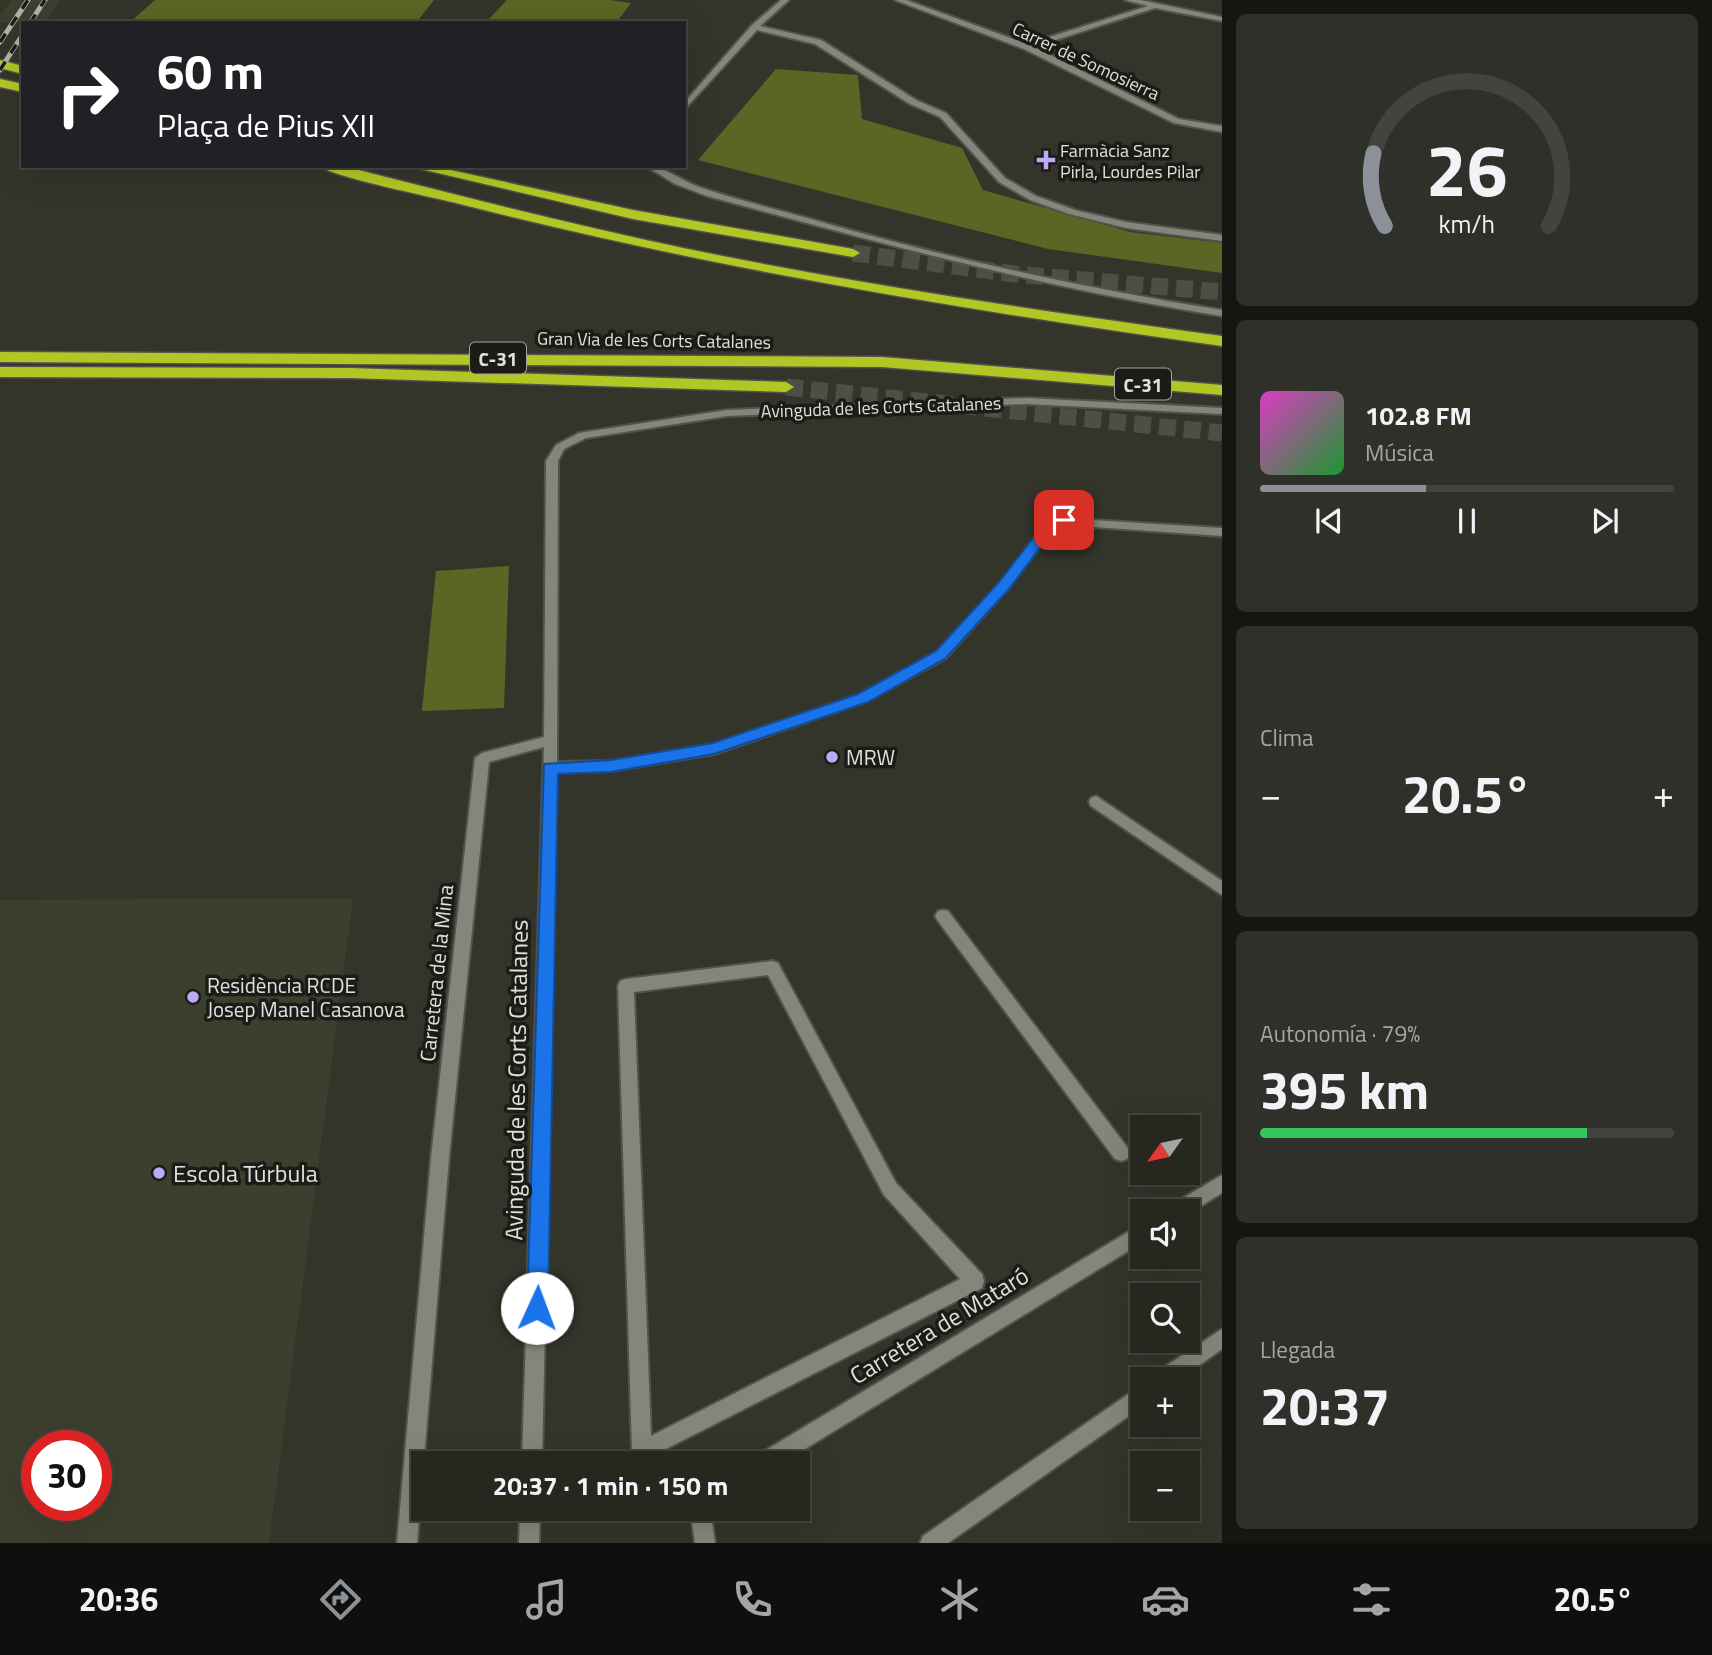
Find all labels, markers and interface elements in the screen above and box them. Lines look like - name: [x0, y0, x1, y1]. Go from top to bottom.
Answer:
- street label: Carrer de Somosierra: [1008, 15, 1164, 107]
- text: 60 m: [157, 33, 264, 108]
- icon: right: [42, 49, 133, 140]
- text: Plaça de Pius XII: [157, 101, 375, 149]
- text: 26: [1426, 114, 1508, 224]
- place label: Farmàcia Sanz Pirla, Lourdes Pilar: [1060, 137, 1201, 185]
- marker: Farmàcia Sanz Pirla, Lourdes Pilar: [1038, 152, 1054, 168]
- text: km/h: [1439, 205, 1495, 243]
- street label: Gran Via de les Corts Catalanes: [537, 324, 771, 356]
- road number: C-31: [470, 342, 526, 374]
- road number: C-31: [1115, 368, 1171, 400]
- street label: Avinguda de les Corts Catalanes: [760, 389, 1002, 425]
- text: 102.8 FM: [1365, 396, 1472, 435]
- text: Música: [1365, 435, 1434, 470]
- pin: [1034, 490, 1094, 550]
- icon: arrive: [1045, 501, 1083, 539]
- icon: previous: [1310, 502, 1348, 540]
- icon: pause: [1448, 502, 1486, 540]
- icon: next: [1586, 502, 1624, 540]
- text: Clima: [1260, 720, 1314, 755]
- place label: MRW: [846, 741, 895, 773]
- marker: MRW: [824, 749, 840, 765]
- text: 20.5°: [1402, 754, 1532, 833]
- text: −: [1260, 765, 1281, 823]
- text: +: [1653, 765, 1674, 823]
- street label: Carretera de la Mina: [411, 883, 461, 1063]
- street label: Avinguda de les Corts Catalanes: [495, 919, 537, 1241]
- place label: Residència RCDE Josep Manel Casanova: [207, 969, 405, 1025]
- marker: Residència RCDE Josep Manel Casanova: [185, 989, 201, 1005]
- text: Autonomía · 79%: [1260, 1016, 1420, 1051]
- text: 395 km: [1260, 1050, 1429, 1129]
- north arrow: [1130, 1115, 1200, 1185]
- map controls: [1130, 1115, 1200, 1521]
- place label: Escola Túrbula: [173, 1155, 318, 1191]
- marker: Escola Túrbula: [151, 1165, 167, 1181]
- button: sound: [1130, 1199, 1200, 1269]
- street label: Carretera de Mataró: [843, 1257, 1035, 1393]
- position arrow: [500, 1271, 574, 1345]
- button: search: [1130, 1283, 1200, 1353]
- text: Llegada: [1260, 1332, 1335, 1367]
- text: 20:37: [1260, 1366, 1390, 1445]
- button: +: [1130, 1367, 1200, 1437]
- speed limit sign: 30: [21, 1430, 112, 1521]
- button: −: [1130, 1451, 1200, 1521]
- text: 20:37 · 1 min · 150 m: [493, 1466, 728, 1505]
- text: 20:36: [79, 1575, 159, 1623]
- icon: directions: [316, 1575, 365, 1624]
- icon: music: [522, 1575, 571, 1624]
- icon: phone: [728, 1575, 777, 1624]
- icon: climate: [935, 1575, 984, 1624]
- icon: car: [1141, 1575, 1190, 1624]
- icon: filters: [1347, 1575, 1396, 1624]
- text: 20.5°: [1553, 1575, 1633, 1623]

